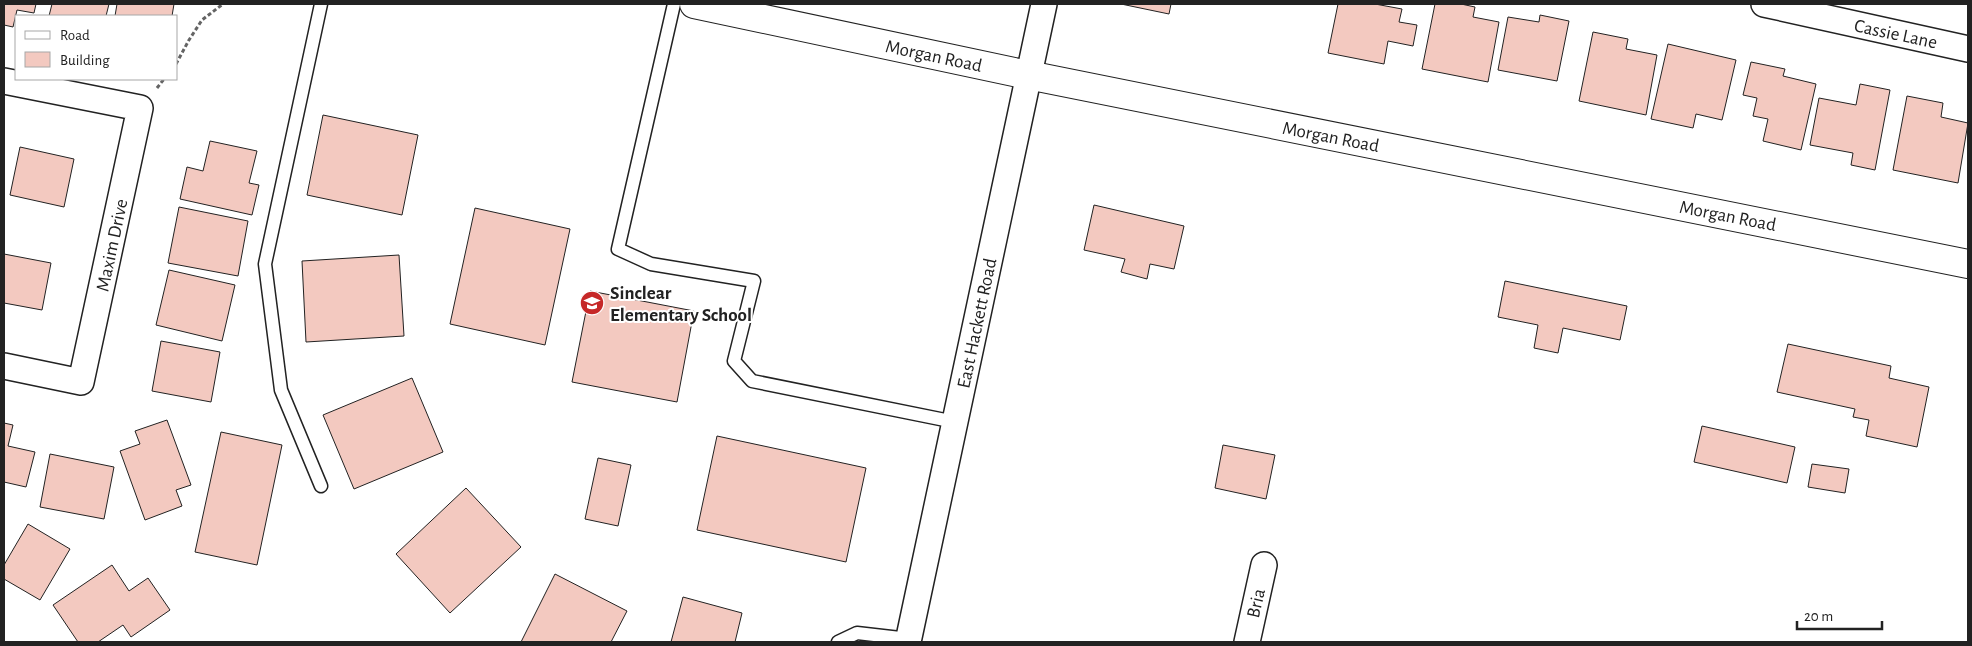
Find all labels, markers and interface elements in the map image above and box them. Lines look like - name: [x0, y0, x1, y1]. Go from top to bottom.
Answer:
- legend: [15, 15, 178, 80]
- street label: Cassie Lane: [1853, 16, 1939, 53]
- text: Road: [60, 28, 90, 43]
- street label: Morgan Road: [884, 37, 984, 76]
- text: Building: [60, 53, 110, 68]
- street label: Morgan Road: [1281, 119, 1381, 156]
- street label: Maxim Drive: [93, 197, 132, 293]
- street label: Morgan Road: [1678, 198, 1778, 235]
- street label: East Hackett Road: [954, 256, 1001, 390]
- place label: Sinclear Elementary School: [610, 284, 752, 325]
- school or university icon: Sinclear Elementary School: [579, 290, 605, 316]
- street label: Bria: [1244, 587, 1269, 620]
- scale bar: [1797, 598, 1882, 630]
- text: 20 m: [1804, 609, 1833, 624]

